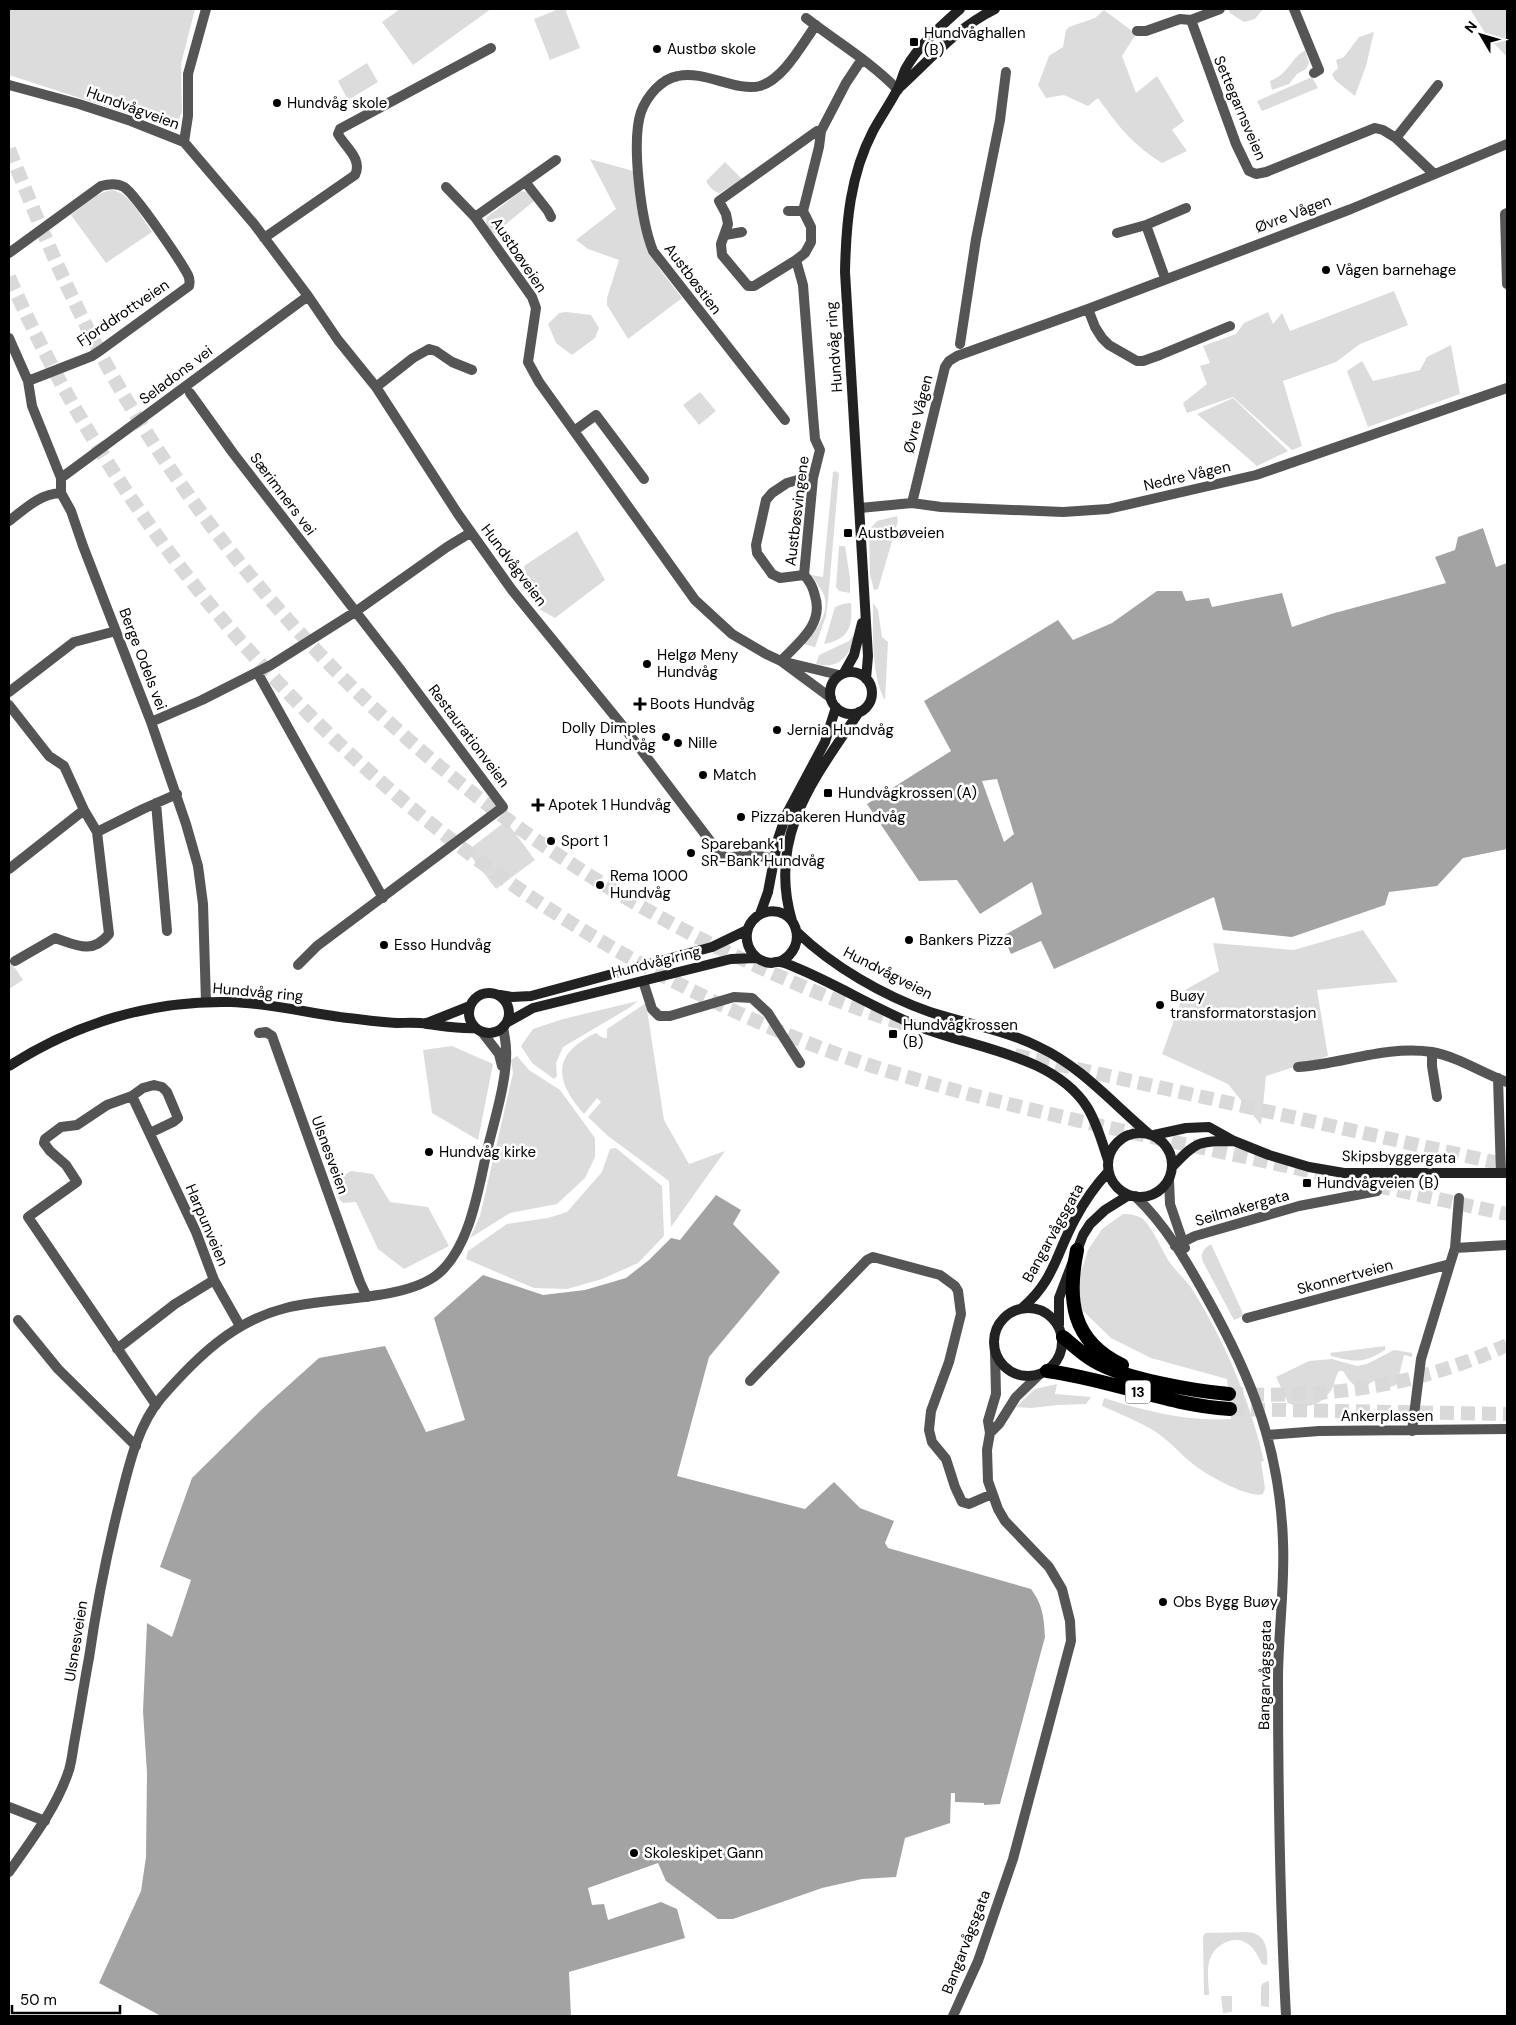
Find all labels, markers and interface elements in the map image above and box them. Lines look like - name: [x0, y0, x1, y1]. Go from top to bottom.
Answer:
- north arrow: [1456, 10, 1506, 60]
- text: N: [1461, 17, 1481, 37]
- place label: Hundvåghallen (B): [924, 23, 1026, 60]
- marker: Hundvåghallen (B): [908, 36, 920, 48]
- place label: Austbø skole: [667, 39, 756, 59]
- marker: Austbø skole: [651, 43, 663, 55]
- street label: Settegarnsveien: [1209, 53, 1271, 163]
- street label: Hundvågveien: [84, 82, 182, 134]
- place label: Hundvåg skole: [287, 93, 387, 113]
- marker: Hundvåg skole: [271, 97, 283, 109]
- street label: Øvre Vågen: [1252, 190, 1334, 238]
- street label: Austbøveien: [487, 214, 551, 296]
- street label: Austbøstien: [660, 240, 726, 318]
- place label: Vågen barnehage: [1336, 260, 1456, 280]
- marker: Vågen barnehage: [1320, 264, 1332, 276]
- street label: Fjorddrottveien: [73, 275, 173, 351]
- street label: Hundvåg ring: [821, 301, 847, 393]
- street label: Seladons vei: [135, 341, 217, 409]
- street label: Øvre Vågen: [899, 373, 937, 455]
- street label: Særimners vei: [245, 449, 321, 539]
- street label: Austbøsvingene: [780, 455, 814, 567]
- street label: Nedre Vågen: [1142, 456, 1232, 496]
- street label: Hundvågveien: [477, 520, 551, 610]
- place label: Austbøveien: [858, 523, 944, 543]
- marker: Austbøveien: [842, 527, 854, 539]
- street label: Berge Odels vei: [114, 605, 172, 713]
- place label: Helgø Meny Hundvåg: [657, 645, 739, 682]
- marker: Helgø Meny Hundvåg: [641, 658, 653, 670]
- street label: Restaurationveien: [424, 680, 514, 792]
- place label: Boots Hundvåg: [650, 694, 755, 714]
- marker: Boots Hundvåg: [634, 698, 646, 710]
- place label: Dolly Dimples Hundvåg: [562, 718, 656, 755]
- place label: Jernia Hundvåg: [787, 720, 894, 740]
- marker: Jernia Hundvåg: [771, 724, 783, 736]
- marker: Dolly Dimples Hundvåg: [660, 731, 672, 743]
- place label: Nille: [688, 733, 717, 753]
- marker: Nille: [672, 737, 684, 749]
- place label: Match: [713, 765, 756, 785]
- marker: Match: [697, 769, 709, 781]
- place label: Hundvågkrossen (A): [838, 783, 977, 803]
- marker: Hundvågkrossen (A): [822, 787, 834, 799]
- place label: Apotek 1 Hundvåg: [548, 795, 671, 815]
- marker: Apotek 1 Hundvåg: [532, 799, 544, 811]
- place label: Pizzabakeren Hundvåg: [751, 807, 906, 827]
- marker: Pizzabakeren Hundvåg: [735, 811, 747, 823]
- place label: Sport 1: [561, 831, 608, 851]
- place label: Sparebank 1 SR-Bank Hundvåg: [701, 834, 825, 871]
- marker: Sport 1: [545, 835, 557, 847]
- marker: Sparebank 1 SR-Bank Hundvåg: [685, 847, 697, 859]
- place label: Rema 1000 Hundvåg: [610, 866, 688, 903]
- marker: Rema 1000 Hundvåg: [594, 879, 606, 891]
- place label: Bankers Pizza: [919, 930, 1012, 950]
- marker: Bankers Pizza: [903, 934, 915, 946]
- place label: Esso Hundvåg: [394, 935, 491, 955]
- marker: Esso Hundvåg: [378, 939, 390, 951]
- street label: Hundvåg ring: [609, 941, 703, 983]
- street label: Hundvågveien: [840, 942, 936, 1004]
- street label: Hundvåg ring: [212, 978, 304, 1006]
- place label: Buøy transformatorstasjon: [1170, 986, 1316, 1023]
- marker: Buøy transformatorstasjon: [1154, 999, 1166, 1011]
- place label: Hundvågkrossen (B): [903, 1015, 1018, 1052]
- marker: Hundvågkrossen (B): [887, 1028, 899, 1040]
- street label: Ulsnesveien: [307, 1113, 353, 1197]
- place label: Hundvåg kirke: [439, 1142, 536, 1162]
- marker: Hundvåg kirke: [423, 1146, 435, 1158]
- street label: Skipsbyggergata: [1342, 1146, 1456, 1168]
- place label: Hundvågveien (B): [1317, 1173, 1439, 1193]
- marker: Hundvågveien (B): [1301, 1177, 1313, 1189]
- street label: Bangarvågsgata: [1018, 1180, 1088, 1286]
- street label: Harpunveien: [181, 1181, 233, 1269]
- street label: Seilmakergata: [1193, 1185, 1291, 1231]
- street label: Skonnertveien: [1295, 1255, 1395, 1299]
- road number: 13: [1126, 1380, 1150, 1404]
- street label: Ankerplassen: [1341, 1406, 1433, 1426]
- place label: Obs Bygg Buøy: [1173, 1592, 1279, 1612]
- marker: Obs Bygg Buøy: [1157, 1596, 1169, 1608]
- street label: Ulsnesveien: [60, 1599, 92, 1683]
- street label: Bangarvågsgata: [1254, 1620, 1276, 1730]
- place label: Skoleskipet Gann: [644, 1843, 763, 1863]
- marker: Skoleskipet Gann: [628, 1847, 640, 1859]
- street label: Bangarvågsgata: [937, 1887, 995, 1997]
- scale bar: [12, 1982, 120, 2014]
- text: 50 m: [20, 1990, 57, 2010]

